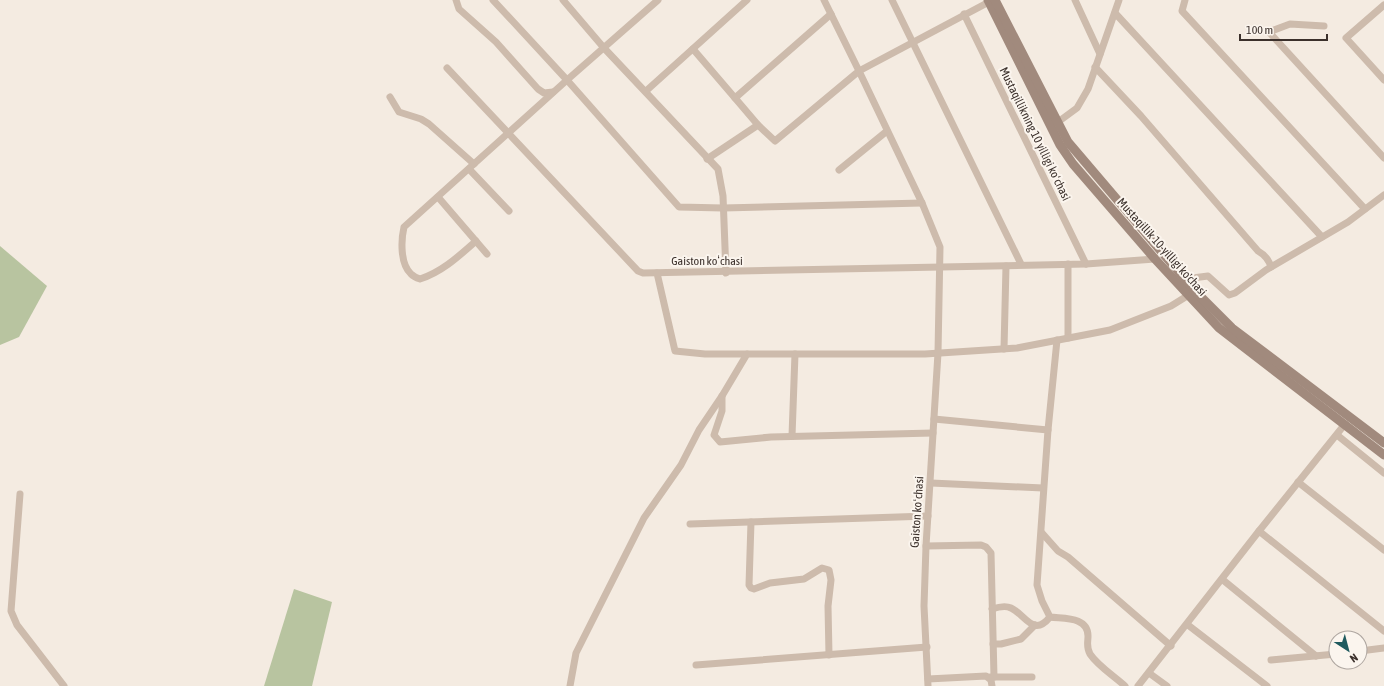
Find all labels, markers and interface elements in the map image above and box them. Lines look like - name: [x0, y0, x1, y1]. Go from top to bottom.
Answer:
- scale bar: [1240, 16, 1327, 42]
- text: 100 m: [1246, 23, 1273, 37]
- street label: Mustaqillikning 10 yilligi koʻchasi: [997, 65, 1073, 203]
- street label: Mustaqillik 10-yilligi ko'chasi: [1114, 195, 1210, 299]
- street label: Gaiston koʻchasi: [671, 254, 743, 268]
- street label: Gaiston koʻchasi: [908, 476, 926, 548]
- north arrow: [1328, 630, 1368, 670]
- text: N: [1348, 651, 1360, 665]

